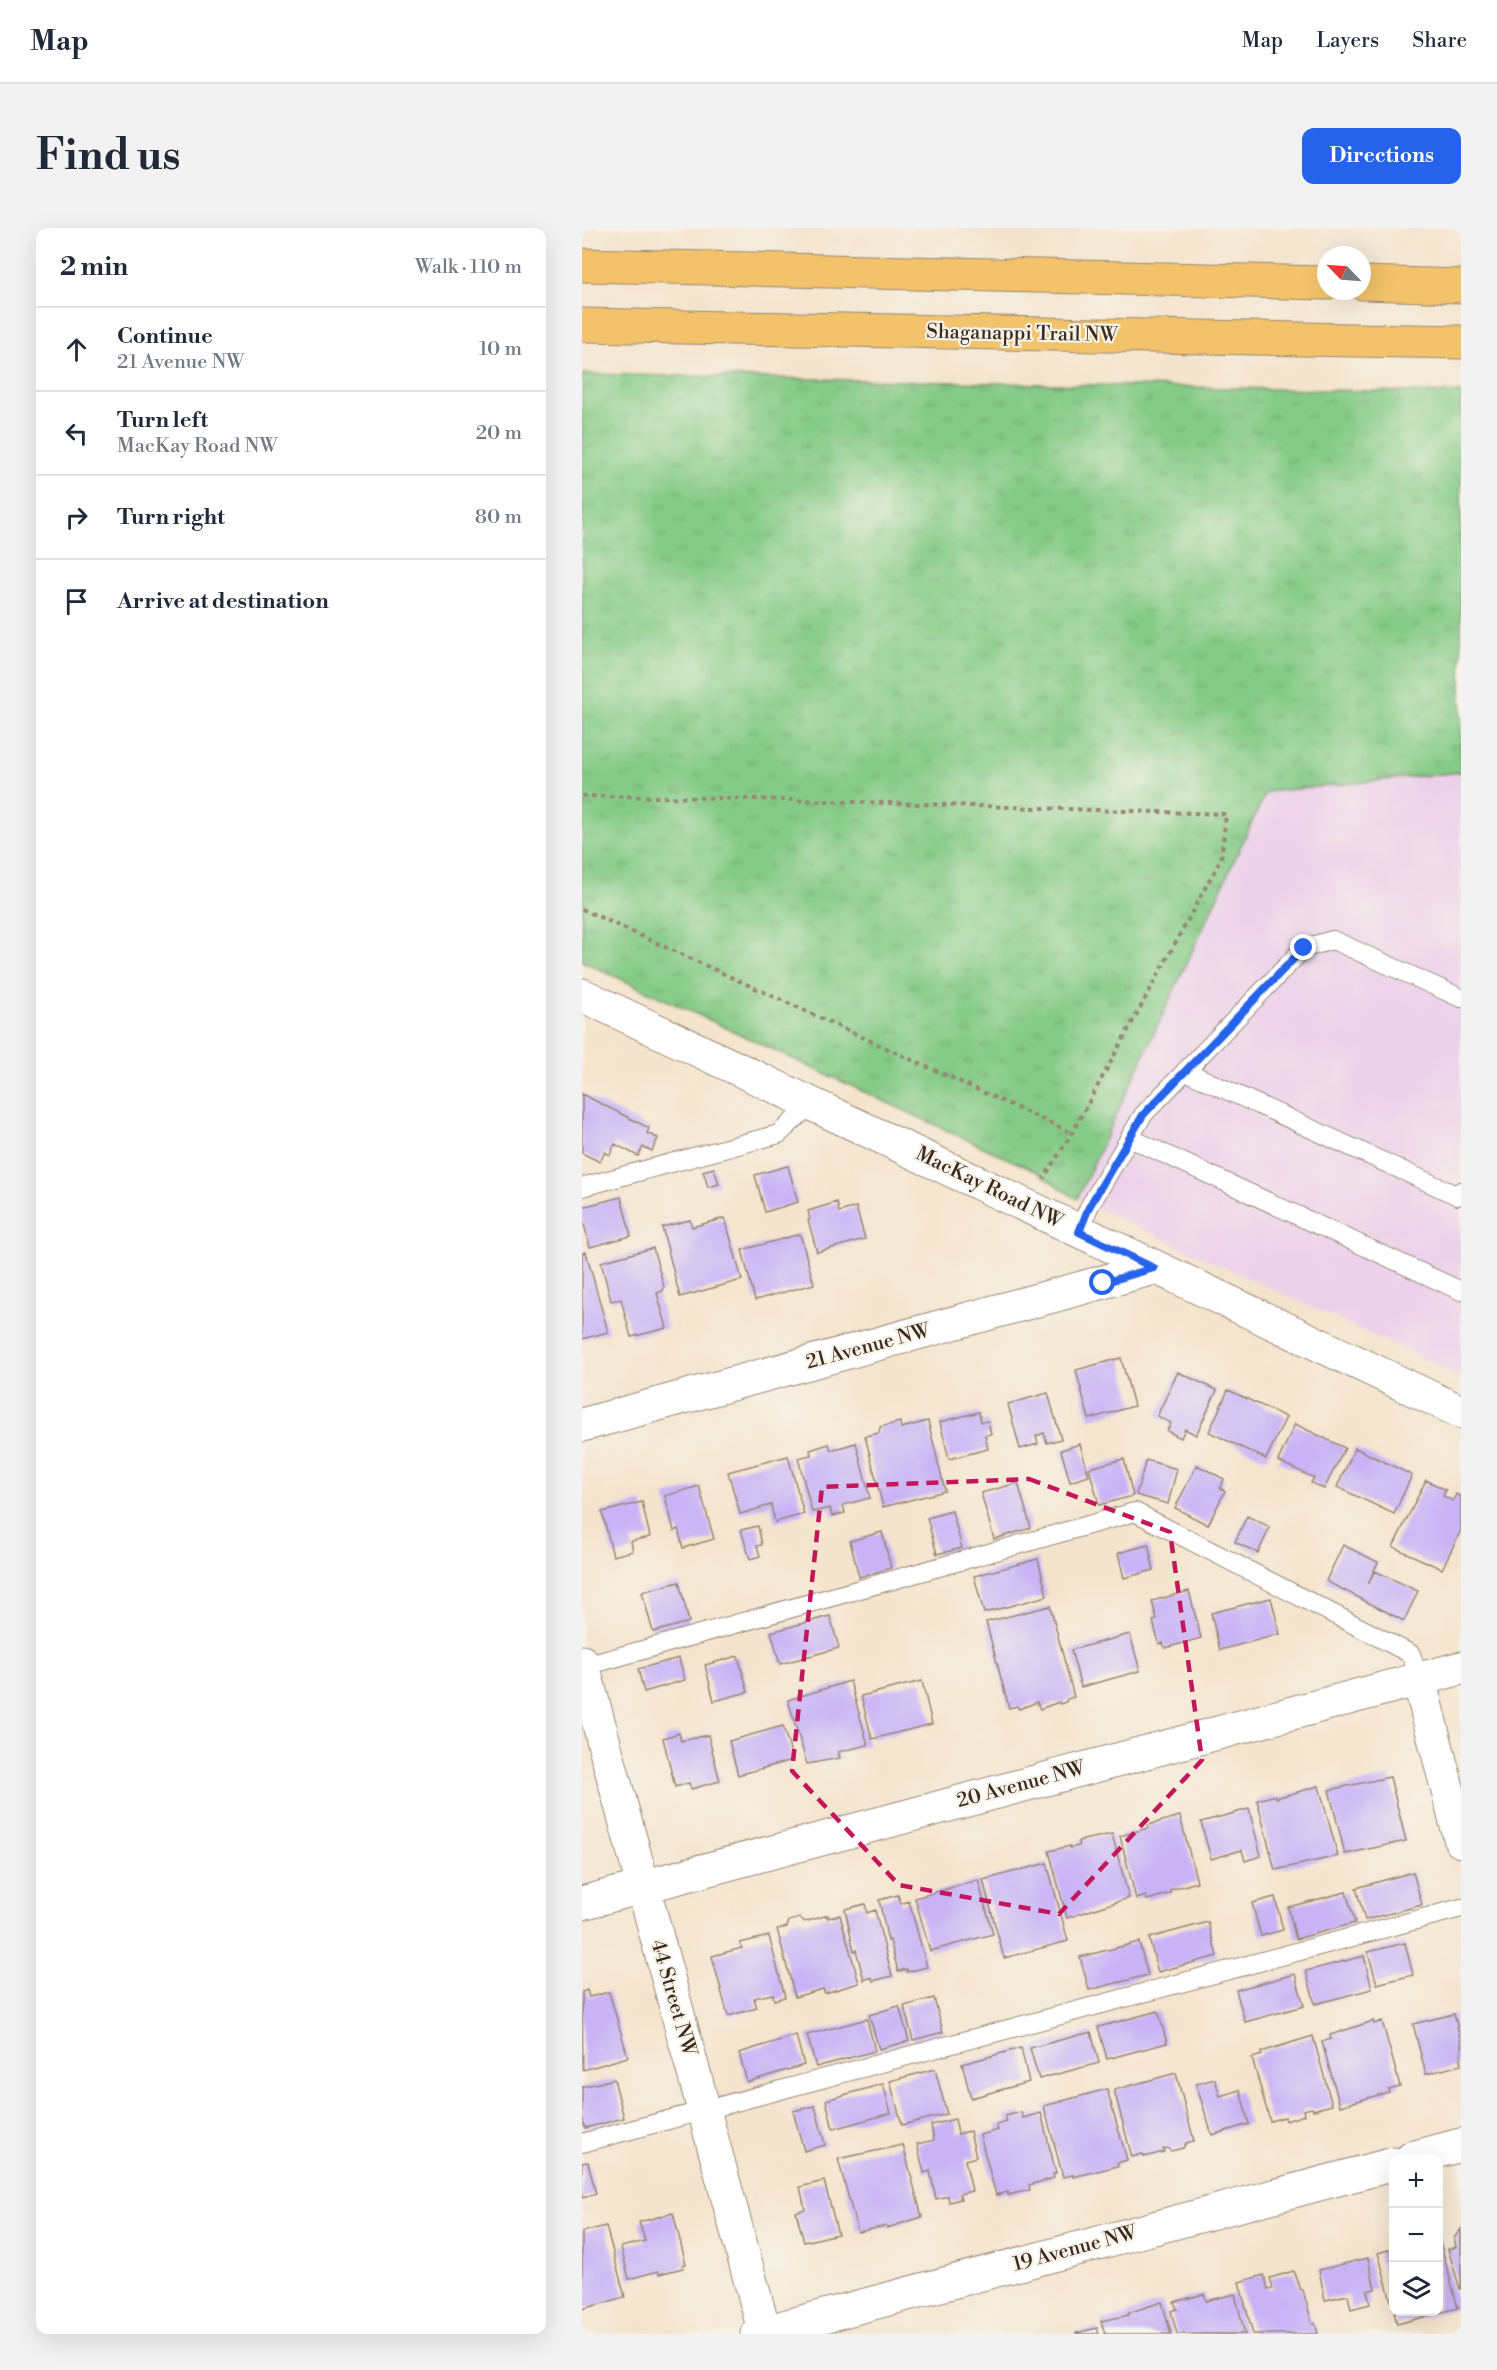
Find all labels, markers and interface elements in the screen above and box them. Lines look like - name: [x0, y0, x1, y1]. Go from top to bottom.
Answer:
- text: Map: [30, 24, 89, 59]
- text: Map: [1242, 28, 1283, 54]
- text: Layers: [1316, 28, 1379, 54]
- text: Share: [1412, 28, 1467, 54]
- button: Directions: [1302, 128, 1461, 184]
- text: Find us: [36, 130, 180, 183]
- north arrow: [1317, 246, 1371, 300]
- text: 2 min: [60, 251, 128, 283]
- text: Walk · 110 m: [415, 255, 522, 280]
- street label: Shaganappi Trail NW: [926, 320, 1119, 348]
- text: Continue: [117, 323, 213, 350]
- icon: ahead: [60, 333, 93, 366]
- text: 10 m: [479, 337, 522, 362]
- text: 21 Avenue NW: [117, 350, 244, 375]
- text: Turn left: [117, 407, 208, 434]
- icon: left: [60, 417, 93, 450]
- text: 20 m: [476, 421, 522, 446]
- text: MacKay Road NW: [117, 434, 278, 459]
- icon: right: [60, 501, 93, 534]
- text: Turn right: [117, 504, 225, 531]
- text: 80 m: [475, 505, 522, 530]
- icon: arrive: [60, 585, 93, 618]
- text: Arrive at destination: [117, 588, 329, 615]
- route end: [1290, 934, 1316, 960]
- street label: MacKay Road NW: [911, 1142, 1067, 1235]
- route start: [1089, 1269, 1115, 1295]
- street label: 21 Avenue NW: [803, 1318, 934, 1376]
- street label: 20 Avenue NW: [954, 1756, 1089, 1814]
- street label: 44 Street NW: [644, 1937, 702, 2060]
- map controls: [1389, 2154, 1443, 2316]
- button: +: [1389, 2154, 1443, 2208]
- button: −: [1389, 2208, 1443, 2262]
- street label: 19 Avenue NW: [1010, 2220, 1140, 2278]
- button: layers: [1389, 2262, 1443, 2316]

